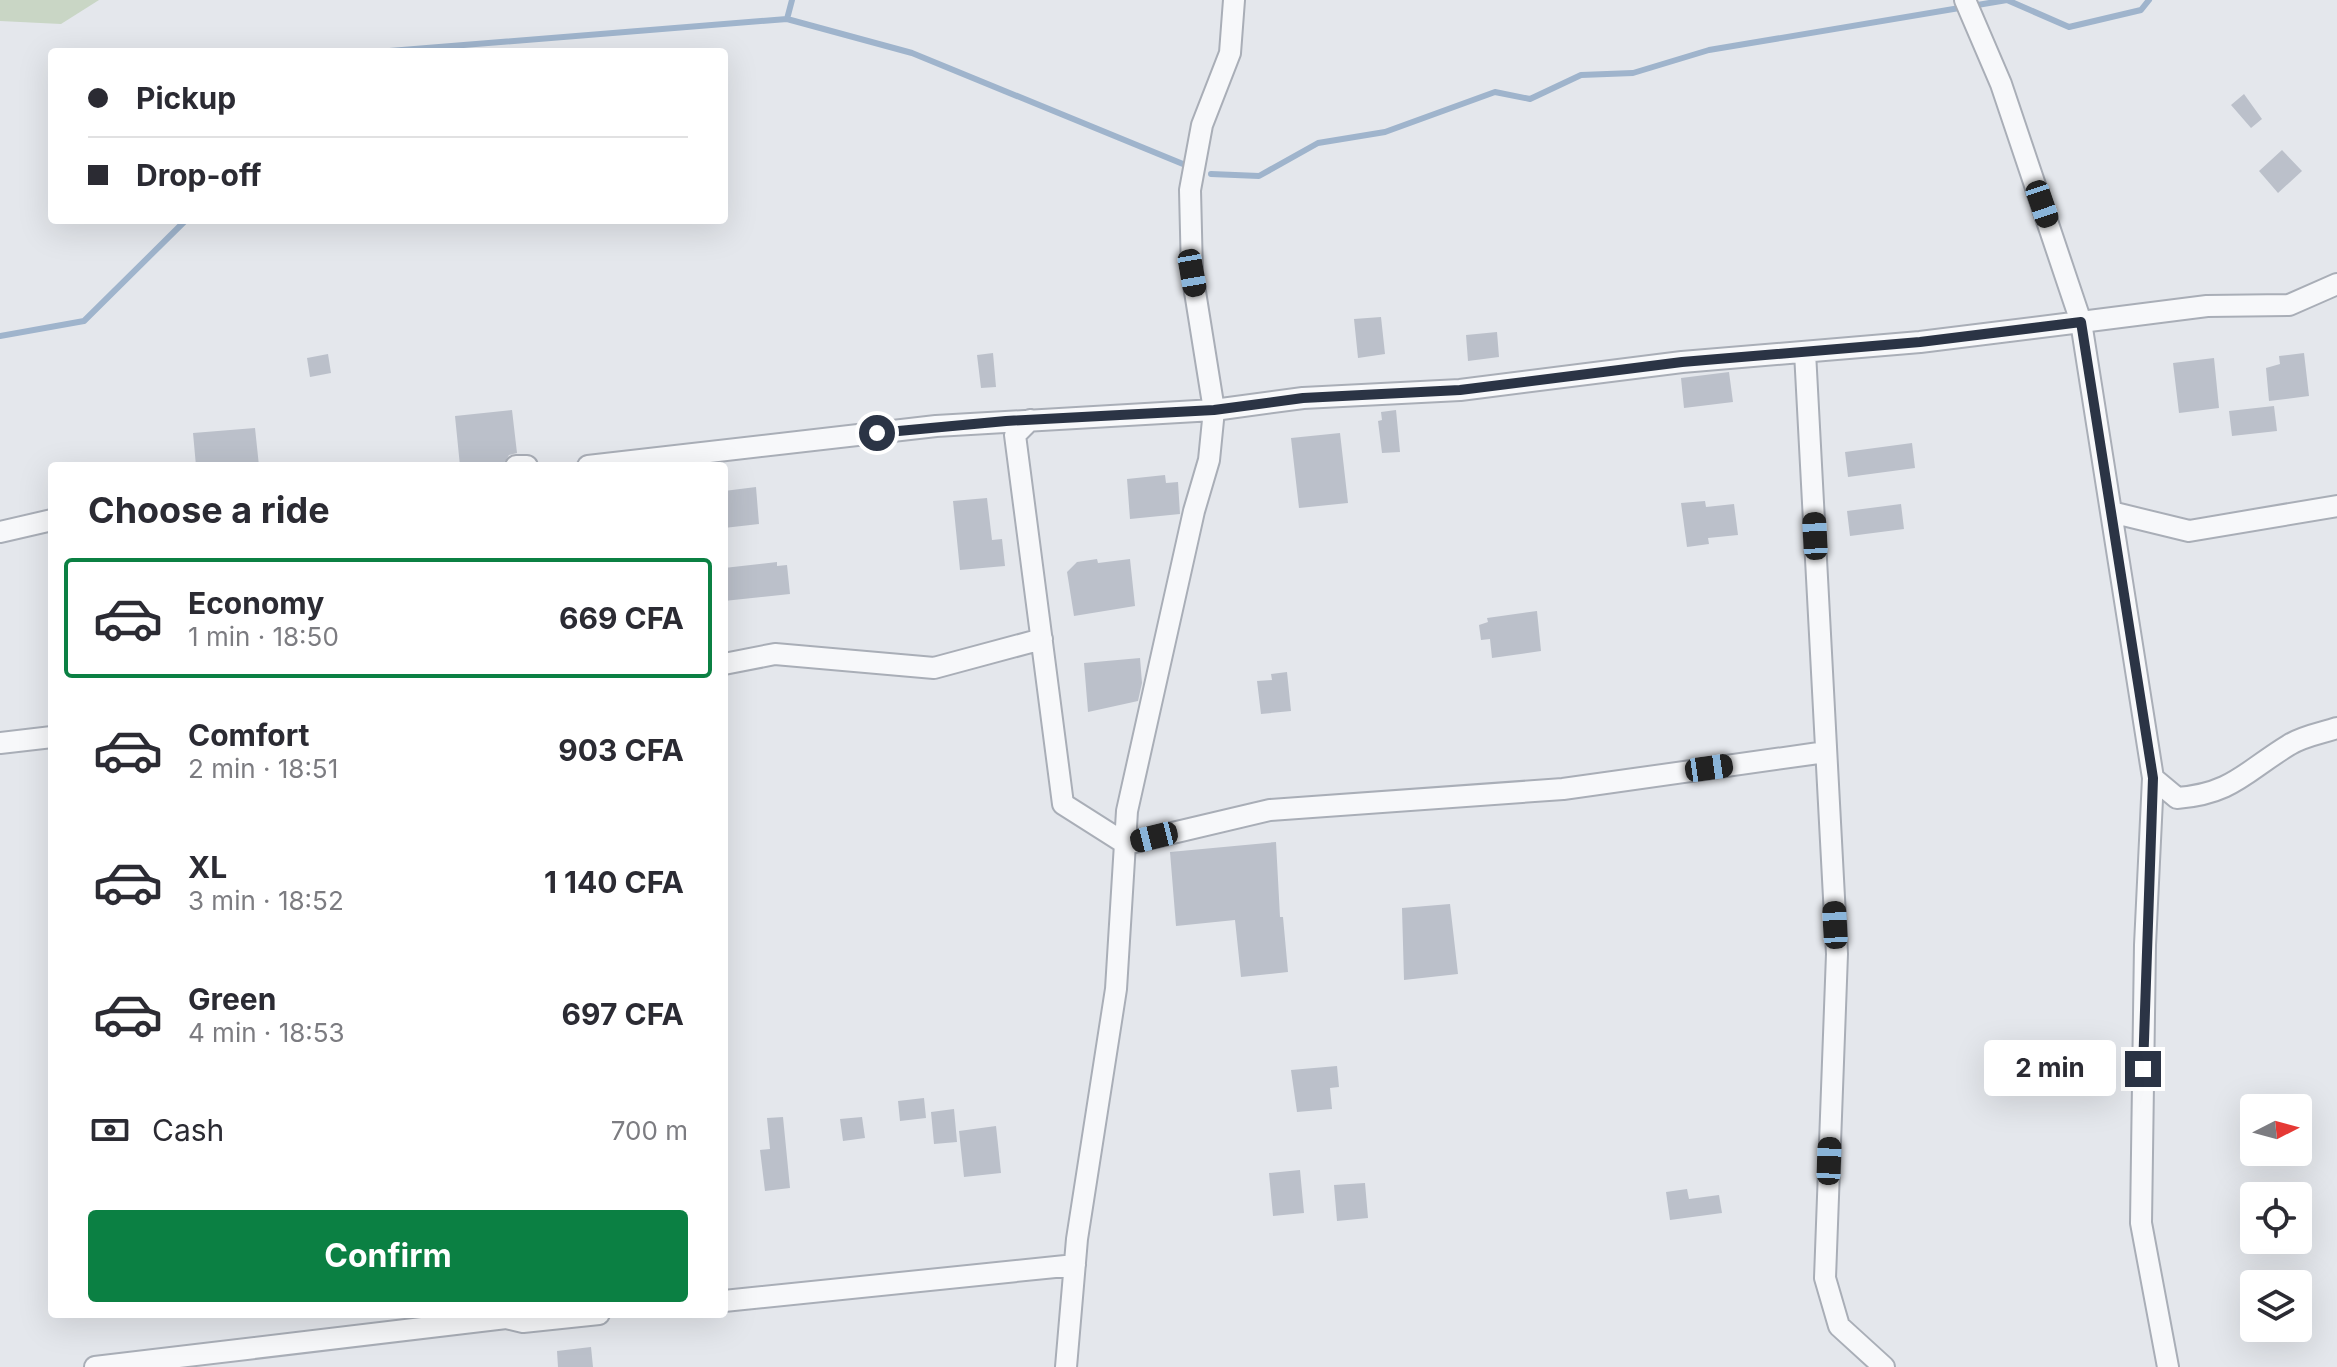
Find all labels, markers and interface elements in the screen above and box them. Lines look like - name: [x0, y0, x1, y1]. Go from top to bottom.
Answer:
- text: Pickup: [136, 80, 236, 116]
- text: Drop-off: [136, 157, 262, 193]
- car: [2023, 177, 2061, 231]
- car: [1176, 247, 1208, 299]
- route start: [859, 415, 895, 451]
- text: Choose a ride: [88, 488, 330, 532]
- car: [1802, 511, 1828, 561]
- icon: car: [92, 582, 164, 654]
- text: Economy: [188, 585, 324, 621]
- text: 669 CFA: [559, 600, 684, 636]
- text: 1 min · 18:50: [188, 621, 339, 652]
- icon: car: [92, 714, 164, 786]
- text: Comfort: [188, 717, 309, 753]
- text: 903 CFA: [558, 732, 684, 768]
- text: 2 min · 18:51: [188, 753, 338, 784]
- car: [1684, 753, 1734, 783]
- car: [1128, 820, 1180, 854]
- icon: car: [92, 846, 164, 918]
- text: XL: [188, 849, 227, 885]
- text: 1 140 CFA: [544, 864, 684, 900]
- text: 3 min · 18:52: [188, 885, 344, 916]
- car: [1822, 900, 1848, 950]
- icon: car: [92, 978, 164, 1050]
- text: Green: [188, 981, 276, 1017]
- text: 697 CFA: [562, 996, 684, 1032]
- text: 4 min · 18:53: [188, 1017, 345, 1048]
- callout: 2 min: [1983, 1041, 2115, 1097]
- route end: [2125, 1051, 2161, 1087]
- text: 2 min: [2015, 1052, 2085, 1083]
- north arrow: [2240, 1094, 2312, 1166]
- map controls: [2240, 1094, 2312, 1342]
- icon: cash: [88, 1108, 132, 1152]
- text: Cash: [152, 1112, 224, 1148]
- text: 700 m: [611, 1115, 688, 1146]
- car: [1816, 1137, 1842, 1185]
- button: locate: [2240, 1182, 2312, 1254]
- button: Confirm: [88, 1210, 688, 1302]
- button: layers: [2240, 1270, 2312, 1342]

